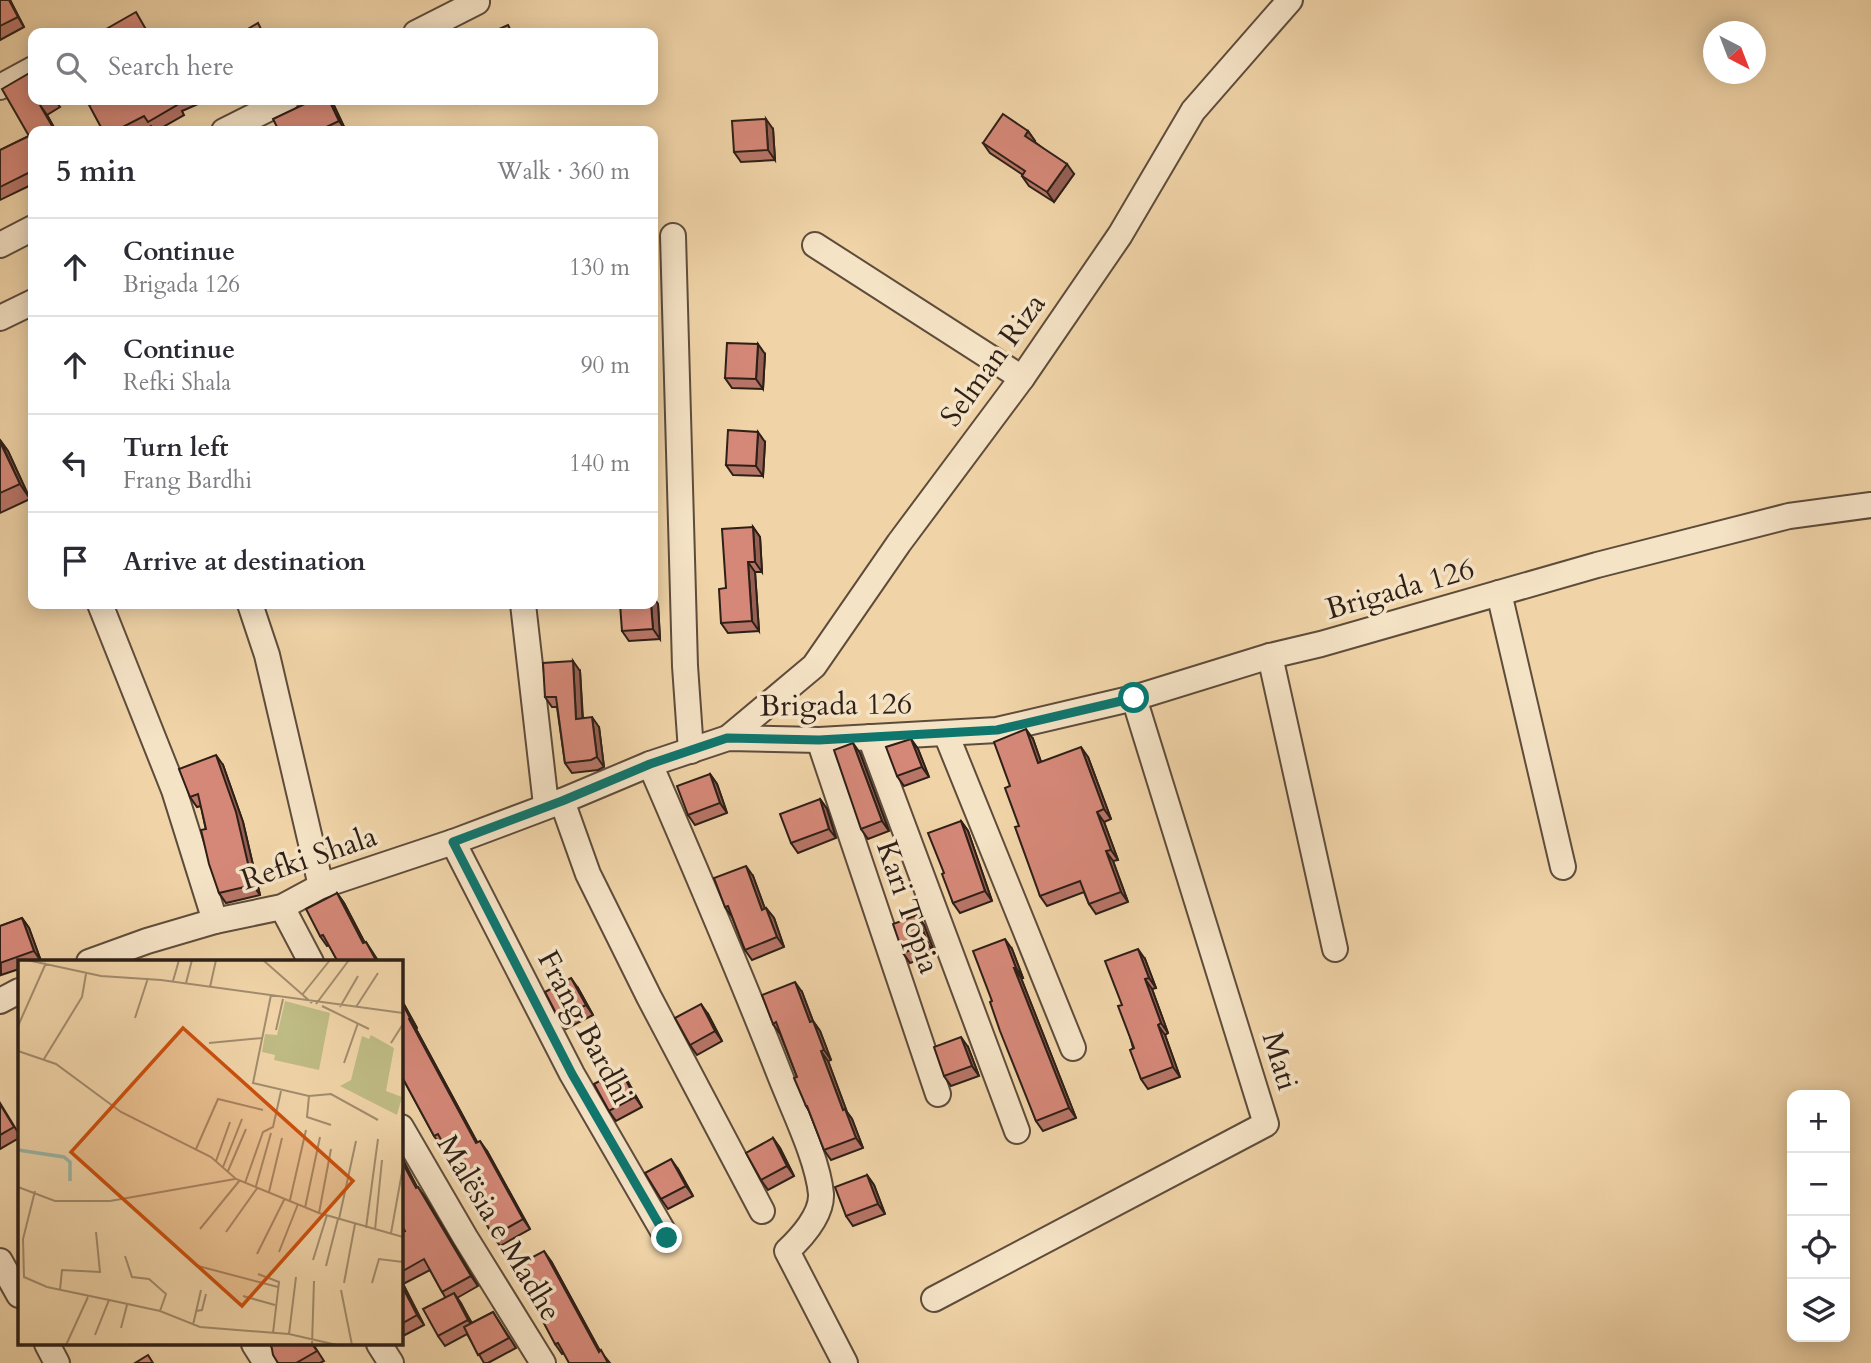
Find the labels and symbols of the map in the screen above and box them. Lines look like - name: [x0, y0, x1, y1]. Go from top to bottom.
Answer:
- north arrow: [1703, 21, 1766, 84]
- street label: Selman Riza: [931, 285, 1055, 435]
- street label: Brigada 126: [1321, 548, 1479, 630]
- route start: [1118, 682, 1149, 713]
- street label: Brigada 126: [759, 683, 913, 727]
- street label: Refki Shala: [236, 816, 382, 900]
- street label: Kari Topia: [866, 835, 950, 979]
- street label: Frang Bardhi: [527, 943, 643, 1111]
- inset map: [18, 960, 402, 1346]
- street label: Mati: [1252, 1027, 1308, 1095]
- street label: Malësia e Madhe: [427, 1127, 571, 1329]
- route end: [651, 1222, 682, 1253]

